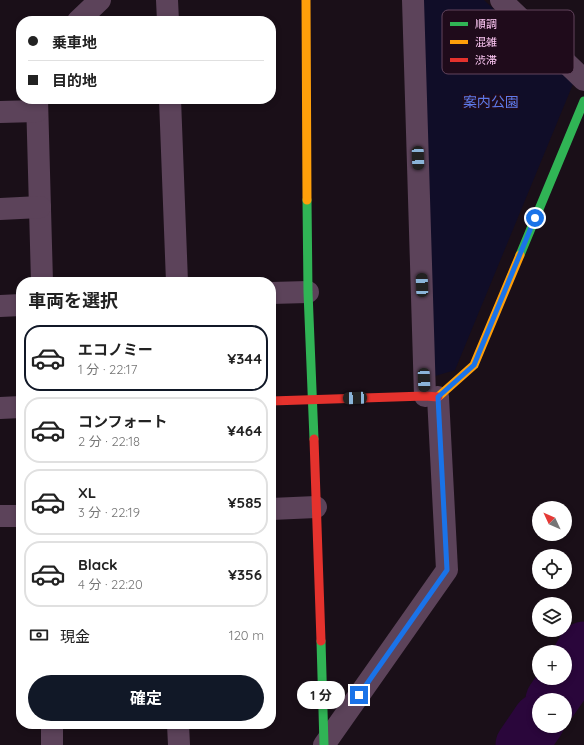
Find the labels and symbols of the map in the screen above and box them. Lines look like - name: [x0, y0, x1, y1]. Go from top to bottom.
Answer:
- legend: [442, 10, 574, 74]
- text: 順調: [475, 17, 497, 31]
- text: 混雑: [475, 35, 497, 49]
- text: 渋滞: [475, 53, 497, 67]
- park label: 案内公園: [463, 93, 519, 111]
- car: [412, 146, 424, 170]
- route start: [526, 209, 544, 227]
- car: [416, 273, 428, 297]
- car: [418, 368, 430, 392]
- car: [343, 392, 367, 404]
- north arrow: [532, 501, 572, 541]
- callout: 1 分: [297, 681, 345, 709]
- route end: [350, 686, 368, 704]

